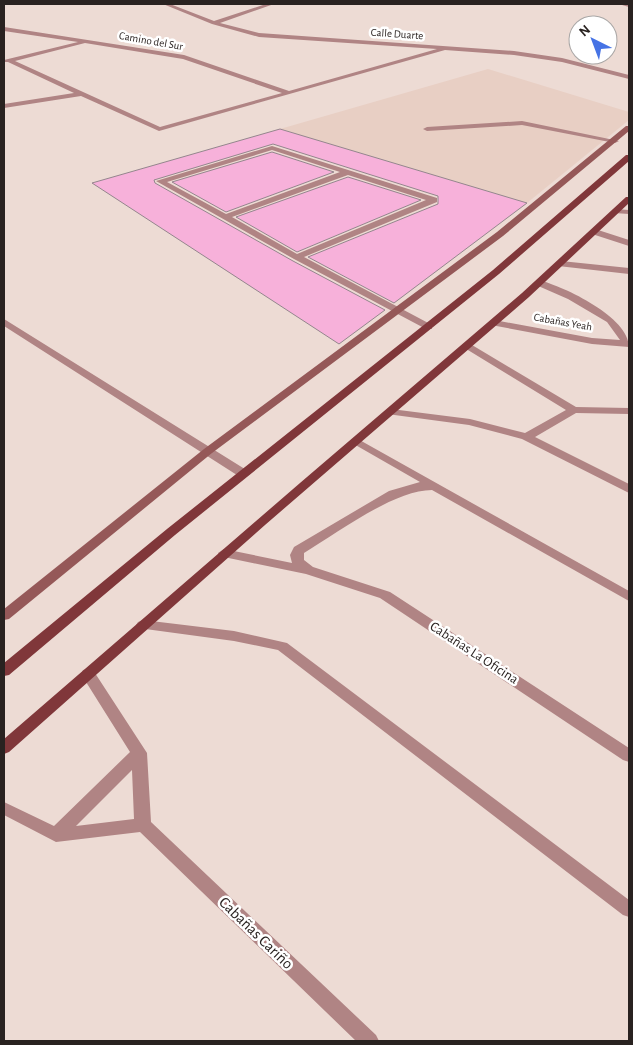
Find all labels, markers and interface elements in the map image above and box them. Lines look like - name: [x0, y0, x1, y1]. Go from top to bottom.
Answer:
- north arrow: [568, 15, 618, 65]
- text: N: [577, 23, 593, 40]
- street label: Calle Duarte: [370, 27, 424, 41]
- street label: Camino del Sur: [118, 30, 184, 52]
- street label: Cabañas Yeah: [533, 311, 593, 333]
- street label: Cabañas La Oficina: [427, 619, 521, 687]
- street label: Cabañas Cariño: [216, 894, 296, 972]

